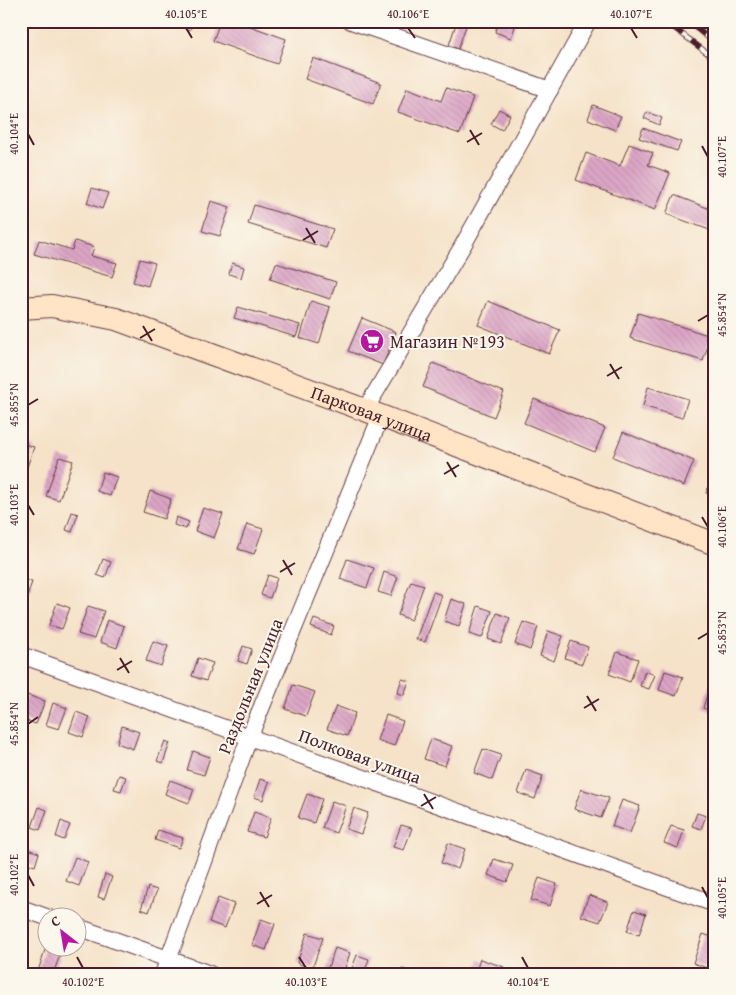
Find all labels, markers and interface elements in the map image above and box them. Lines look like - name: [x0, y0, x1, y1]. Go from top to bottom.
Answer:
- text: 40.105°E: [165, 5, 207, 22]
- text: 40.106°E: [387, 5, 429, 22]
- text: 40.107°E: [610, 5, 652, 22]
- text: 40.104°E: [5, 113, 22, 155]
- text: 40.107°E: [713, 136, 730, 178]
- text: 45.854°N: [713, 293, 730, 337]
- supermarket icon: Магазин №193: [359, 328, 385, 354]
- place label: Магазин №193: [390, 328, 505, 355]
- street label: Парковая улица: [308, 378, 437, 448]
- text: 45.855°N: [5, 383, 22, 427]
- text: 40.103°E: [5, 484, 22, 526]
- text: 40.106°E: [713, 506, 730, 548]
- text: 45.853°N: [713, 611, 730, 655]
- street label: Раздольная улица: [210, 614, 290, 758]
- text: 45.854°N: [5, 702, 22, 746]
- street label: Полковая улица: [295, 721, 425, 791]
- text: 40.102°E: [5, 854, 22, 896]
- text: 40.105°E: [713, 877, 730, 919]
- north arrow: [38, 908, 88, 958]
- text: С: [47, 910, 64, 931]
- text: 40.102°E: [62, 973, 104, 990]
- text: 40.103°E: [285, 973, 327, 990]
- text: 40.104°E: [507, 973, 549, 990]

